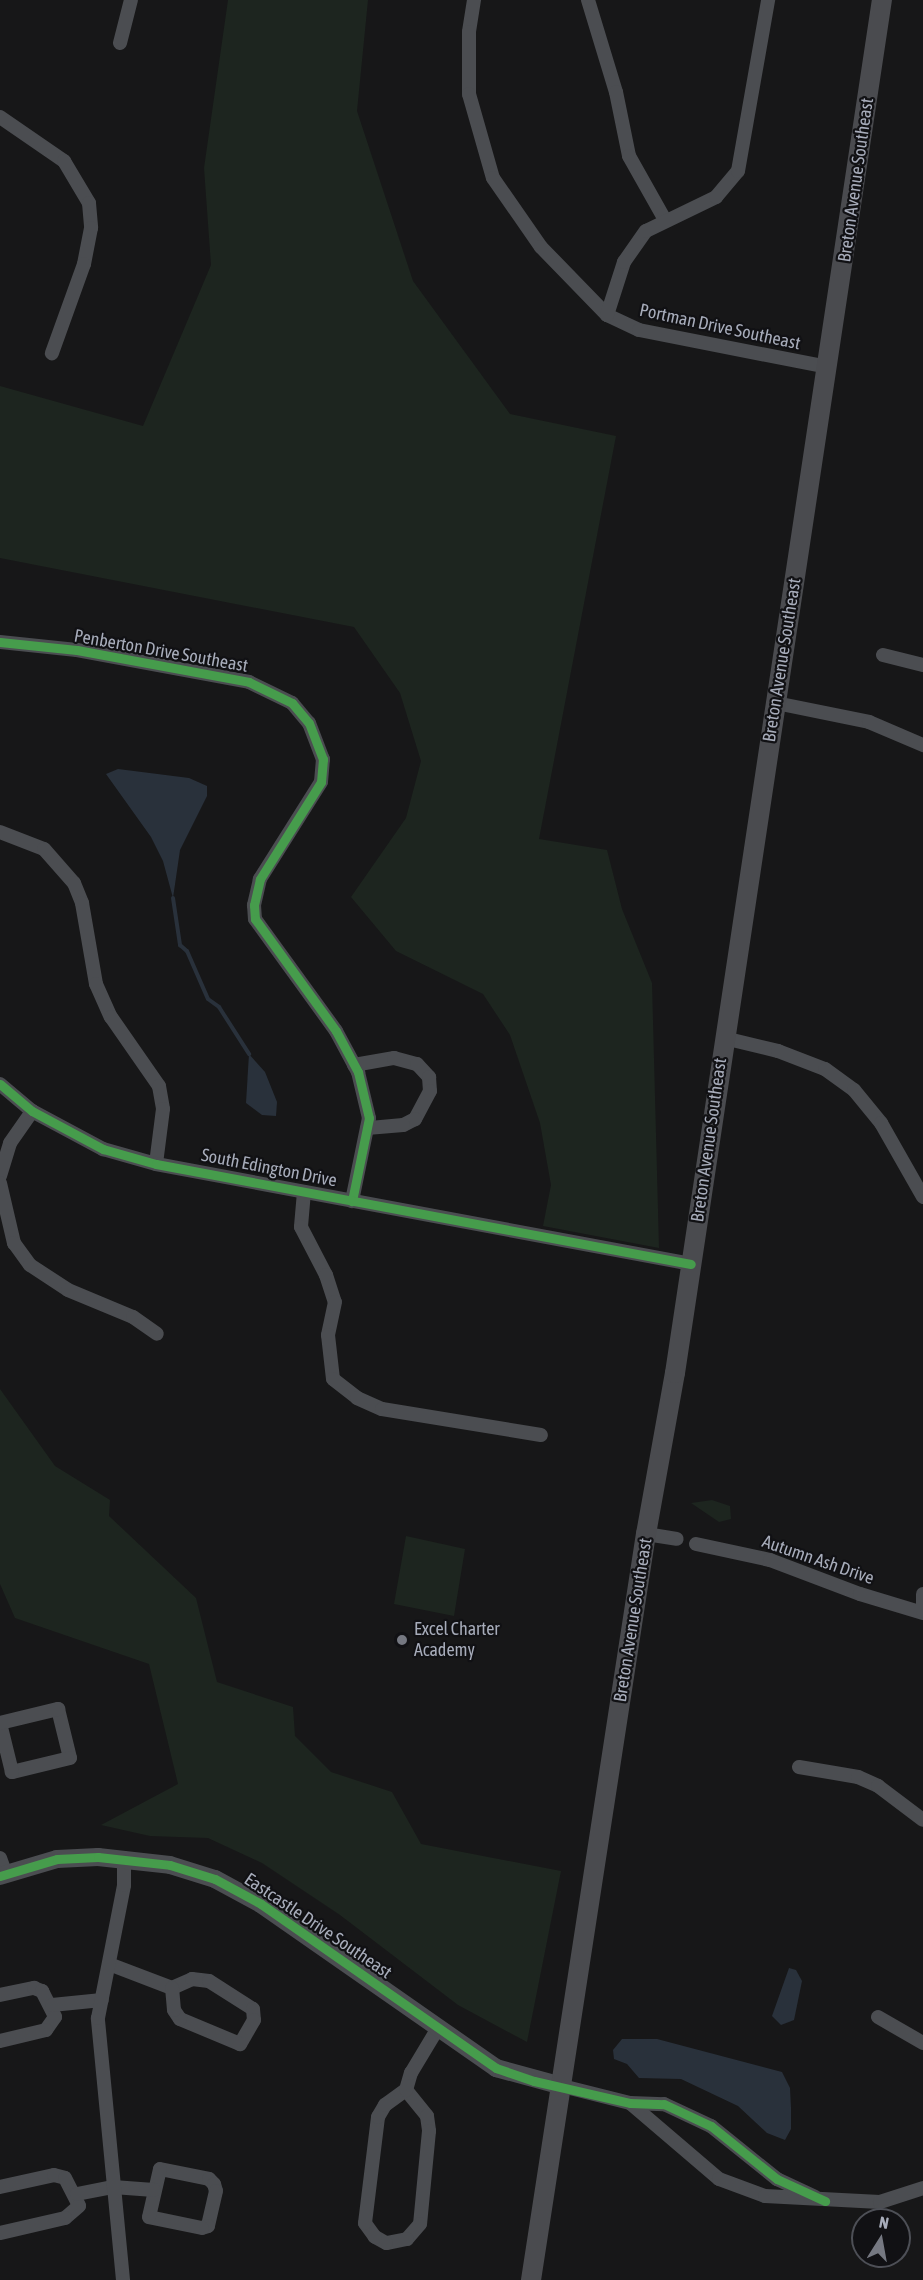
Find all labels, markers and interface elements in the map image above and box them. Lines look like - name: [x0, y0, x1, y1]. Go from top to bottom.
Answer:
- street label: Breton Avenue Southeast: [834, 96, 878, 264]
- street label: Portman Drive Southeast: [638, 299, 802, 355]
- street label: Breton Avenue Southeast: [758, 576, 806, 744]
- street label: Penberton Drive Southeast: [72, 625, 250, 677]
- street label: Breton Avenue Southeast: [687, 1056, 731, 1224]
- street label: South Edington Drive: [199, 1144, 339, 1192]
- street label: Autumn Ash Drive: [759, 1531, 877, 1589]
- street label: Breton Avenue Southeast: [609, 1536, 657, 1704]
- place label: Excel Charter Academy: [414, 1619, 500, 1662]
- marker: Excel Charter Academy: [395, 1633, 409, 1647]
- street label: Eastcastle Drive Southeast: [240, 1869, 396, 1983]
- north arrow: [851, 2208, 911, 2268]
- text: N: [878, 2213, 890, 2232]

